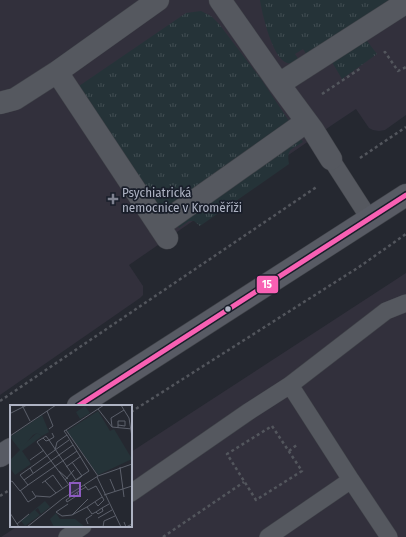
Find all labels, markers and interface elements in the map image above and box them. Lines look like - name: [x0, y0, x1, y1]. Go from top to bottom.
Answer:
- place label: Psychiatrická nemocnice v Kroměříži: [122, 185, 242, 215]
- marker: Psychiatrická nemocnice v Kroměříži: [107, 193, 119, 205]
- line badge: 15: [256, 275, 279, 294]
- text: 15: [262, 278, 273, 291]
- unlabelled marker: [223, 304, 233, 314]
- inset map: [10, 405, 132, 527]

